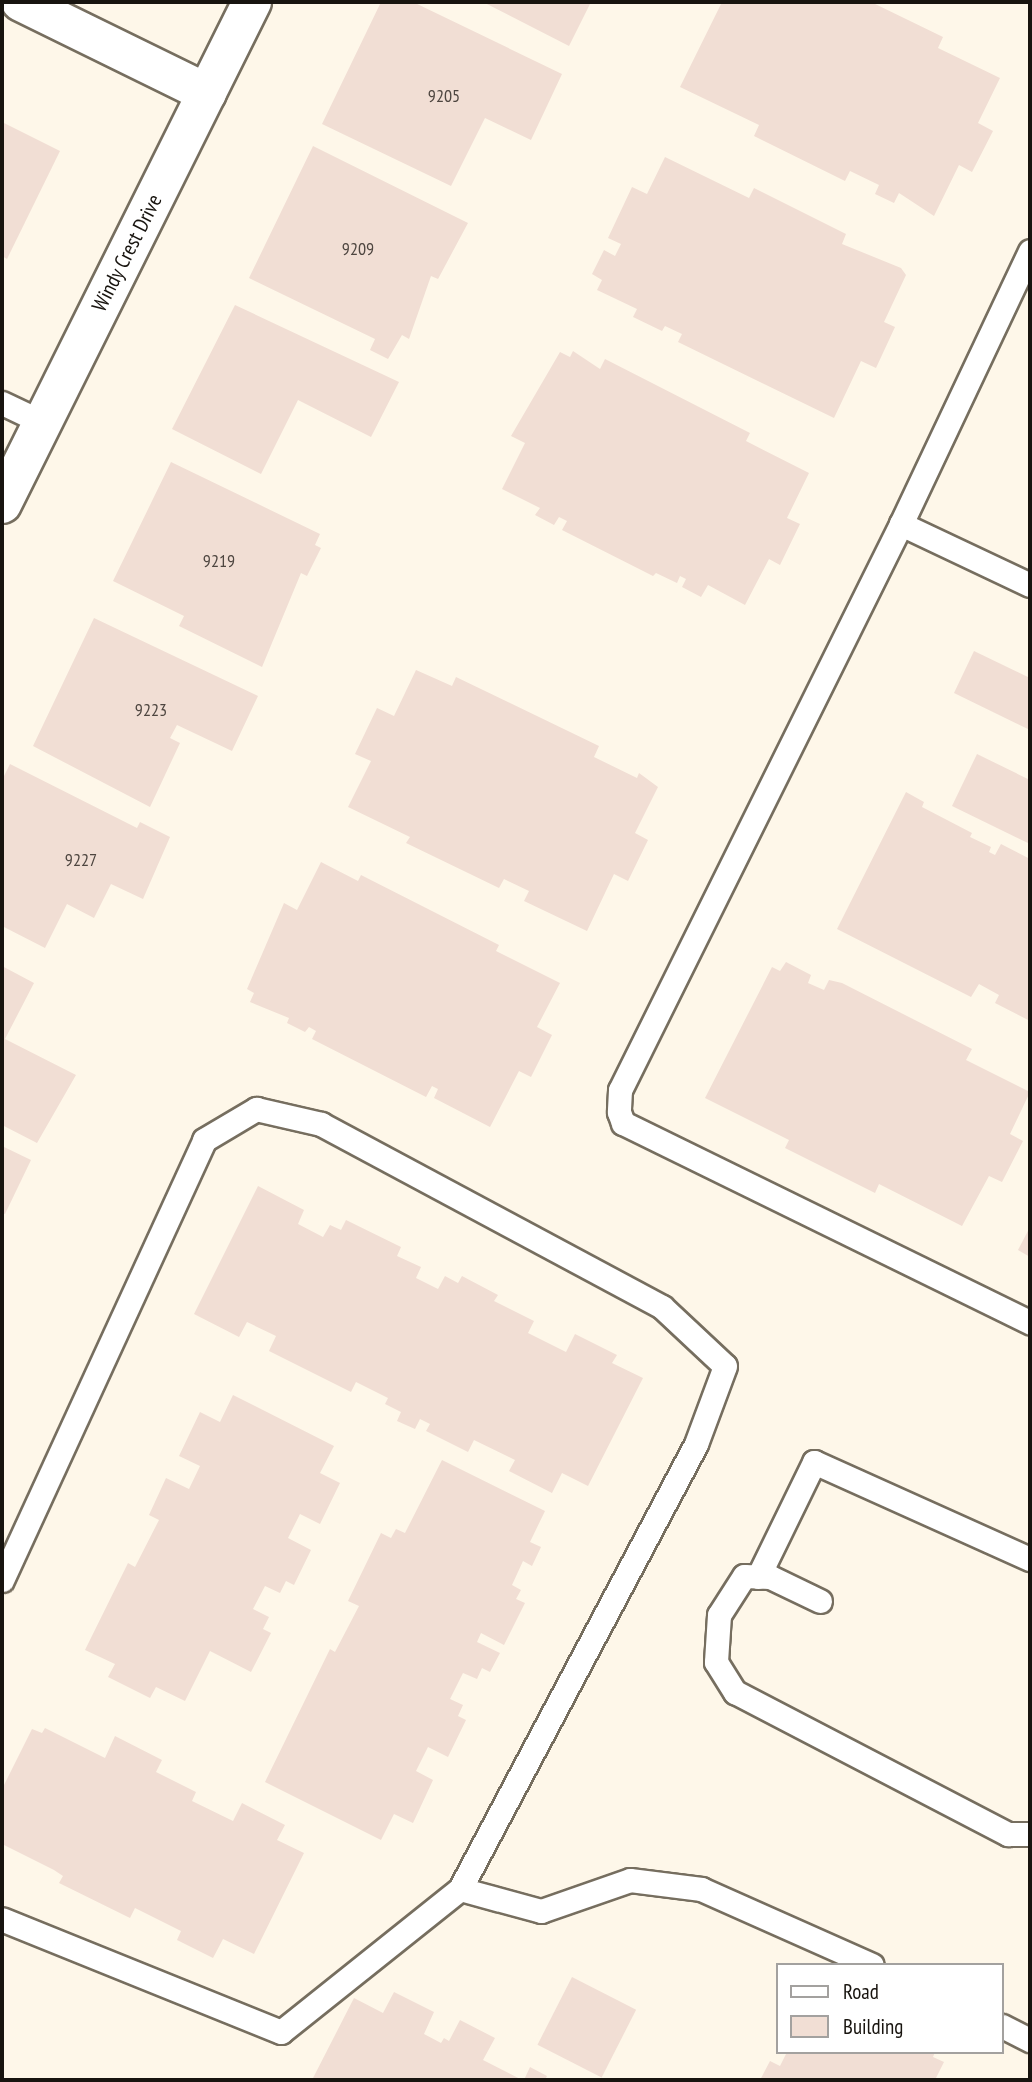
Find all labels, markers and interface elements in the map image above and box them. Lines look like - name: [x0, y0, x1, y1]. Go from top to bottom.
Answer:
- house number: 9205: [428, 85, 460, 107]
- street label: Windy Crest Drive: [87, 190, 167, 316]
- house number: 9209: [342, 238, 374, 260]
- house number: 9219: [203, 550, 235, 572]
- house number: 9223: [135, 699, 167, 721]
- house number: 9227: [65, 849, 97, 871]
- legend: [776, 1963, 1004, 2054]
- text: Road: [843, 1978, 879, 2005]
- text: Building: [843, 2013, 903, 2040]

